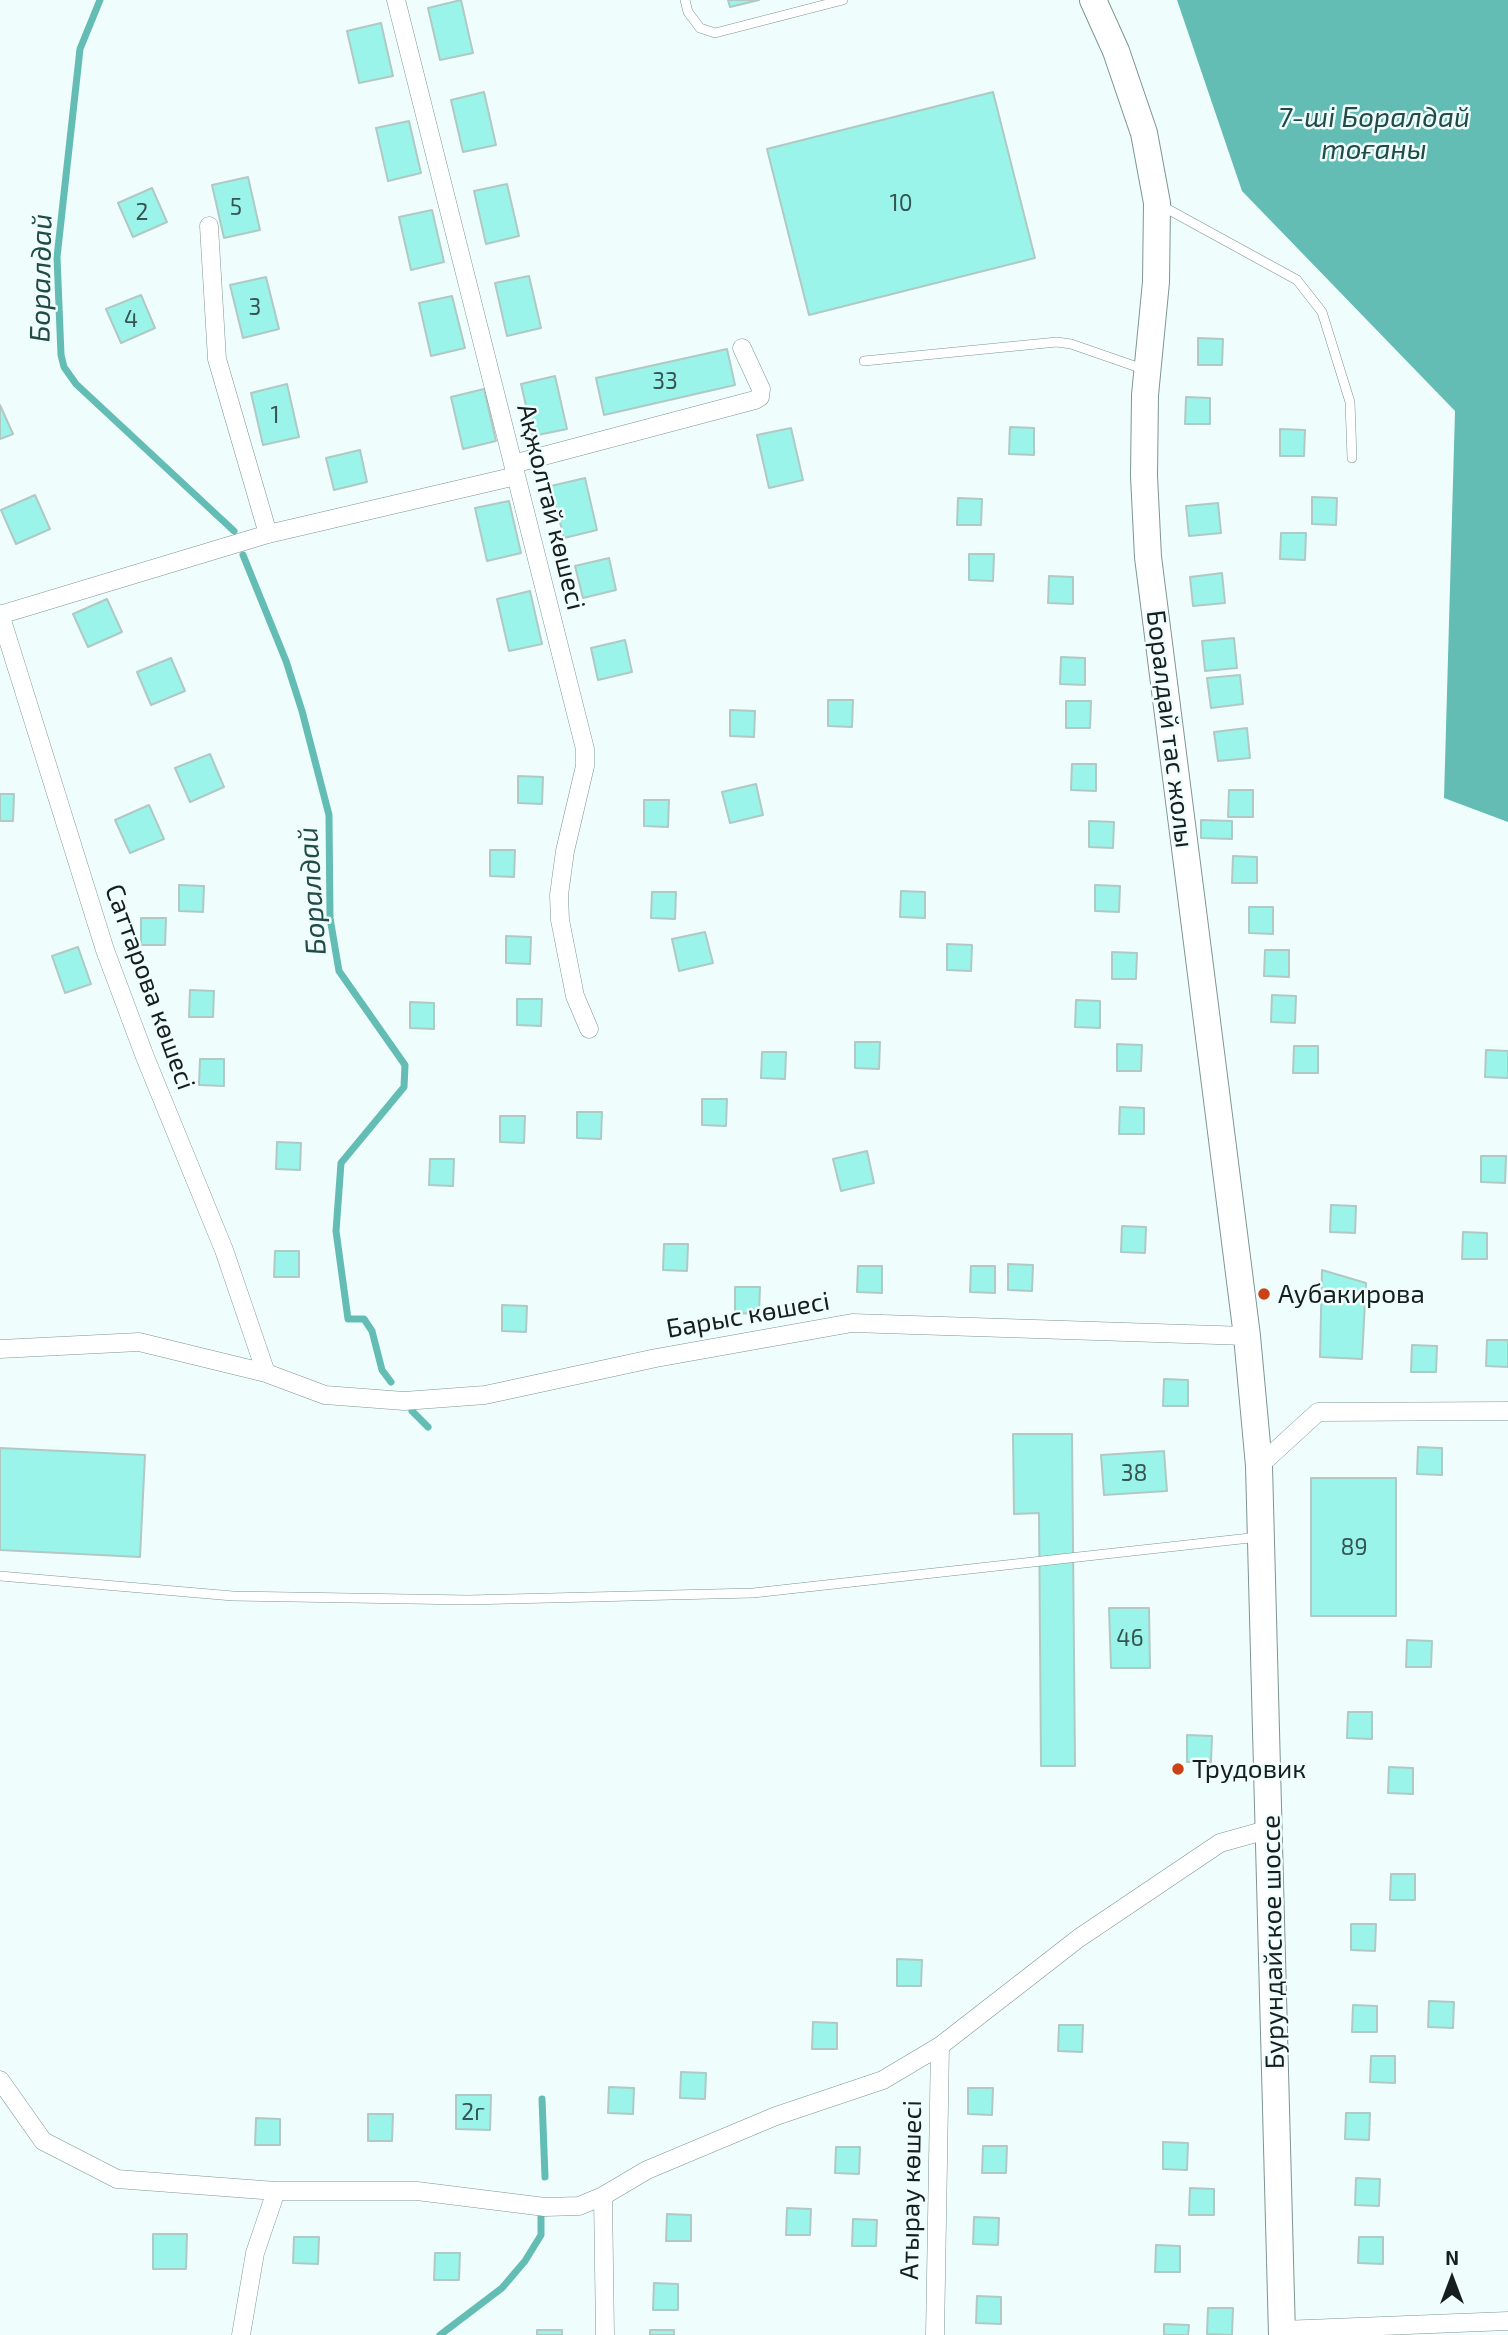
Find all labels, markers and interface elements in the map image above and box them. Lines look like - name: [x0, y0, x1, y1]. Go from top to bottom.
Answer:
- water label: 7-ші Боралдай тоғаны: [1278, 101, 1470, 167]
- house number: 10: [889, 189, 913, 217]
- house number: 5: [230, 193, 242, 221]
- house number: 2: [136, 198, 148, 226]
- water label: Боралдай: [23, 213, 59, 343]
- house number: 3: [249, 293, 261, 321]
- house number: 4: [124, 305, 138, 333]
- house number: 33: [652, 367, 678, 395]
- house number: 1: [270, 401, 280, 429]
- street label: Ақжолтай көшесі: [510, 401, 592, 613]
- street label: Боралдай тас жолы: [1140, 608, 1200, 850]
- water label: Боралдай: [291, 826, 333, 956]
- street label: Саттарова көшесі: [98, 880, 202, 1094]
- place label: Аубакирова: [1278, 1278, 1425, 1310]
- street label: Барыс көшесі: [664, 1285, 832, 1345]
- marker: Аубакирова: [1256, 1286, 1272, 1302]
- house number: 38: [1121, 1459, 1147, 1487]
- house number: 89: [1340, 1533, 1368, 1561]
- house number: 46: [1116, 1624, 1144, 1652]
- place label: Трудовик: [1192, 1753, 1306, 1785]
- marker: Трудовик: [1170, 1761, 1186, 1777]
- street label: Бурундайское шоссе: [1255, 1815, 1291, 2069]
- house number: 2г: [461, 2098, 485, 2126]
- street label: Атырау көшесі: [894, 2100, 928, 2280]
- north arrow: [1417, 2244, 1487, 2314]
- text: N: [1445, 2246, 1459, 2269]

